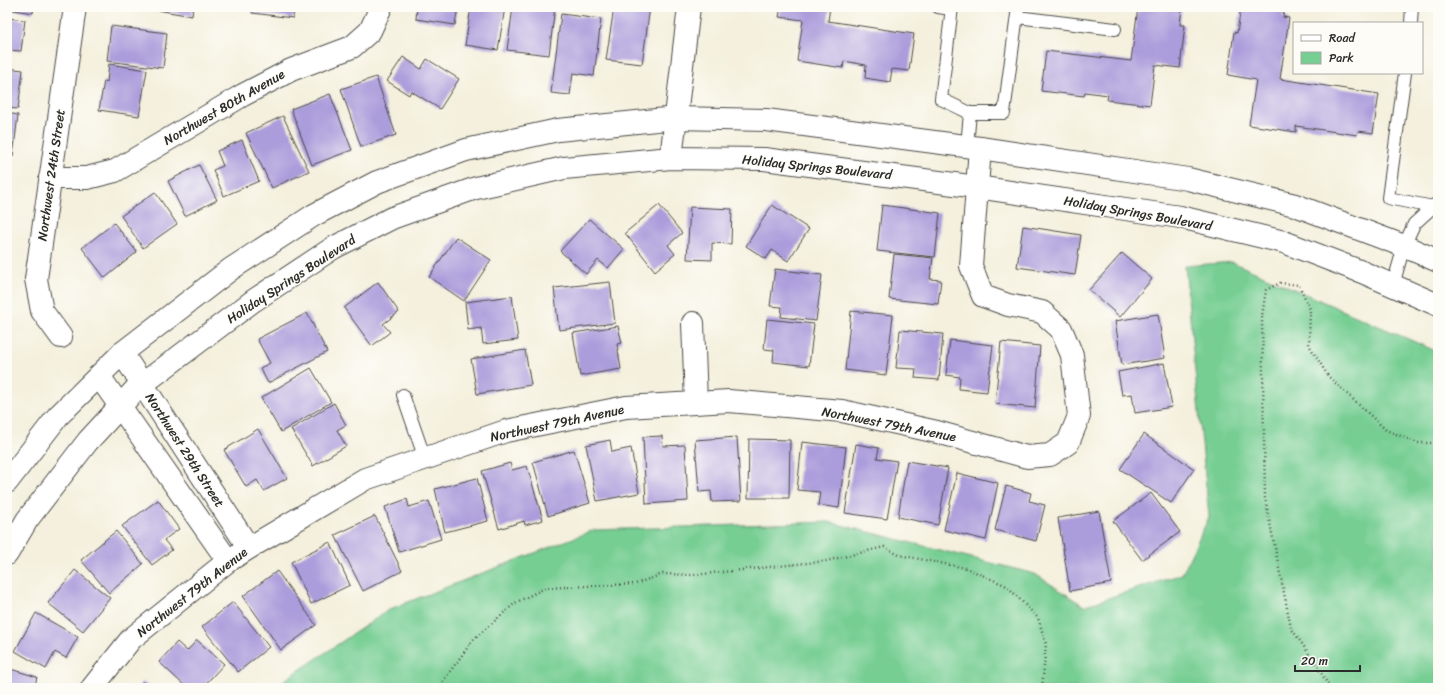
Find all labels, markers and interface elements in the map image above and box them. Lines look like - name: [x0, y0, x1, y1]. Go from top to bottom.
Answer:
- legend: [1293, 22, 1423, 74]
- text: Road: [1329, 27, 1356, 49]
- text: Park: [1329, 47, 1354, 69]
- street label: Northwest 80th Avenue: [159, 63, 289, 151]
- street label: Northwest 24th Street: [30, 107, 72, 242]
- street label: Holiday Springs Boulevard: [741, 148, 894, 186]
- street label: Holiday Springs Boulevard: [1062, 189, 1215, 238]
- street label: Holiday Springs Boulevard: [222, 228, 361, 330]
- street label: Northwest 29th Street: [139, 388, 231, 512]
- street label: Northwest 79th Avenue: [488, 398, 626, 448]
- street label: Northwest 79th Avenue: [820, 400, 958, 448]
- street label: Northwest 79th Avenue: [131, 541, 253, 643]
- scale bar: [1295, 647, 1360, 673]
- text: 20 m: [1301, 650, 1328, 672]

